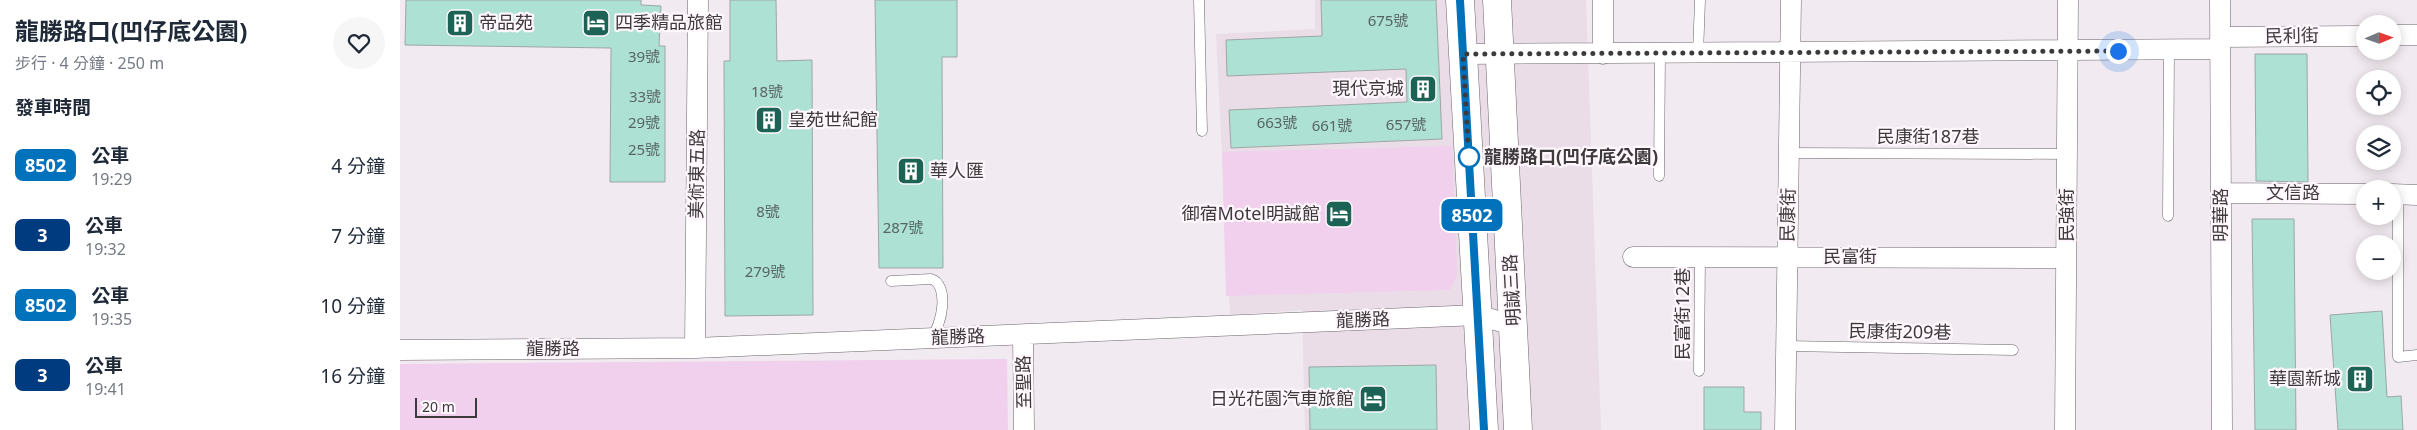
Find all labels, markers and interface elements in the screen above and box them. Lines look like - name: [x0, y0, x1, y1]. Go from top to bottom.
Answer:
- building icon: 帝品苑: [445, 8, 475, 38]
- hotel icon: 四季精品旅館: [581, 8, 611, 38]
- place label: 帝品苑: [479, 10, 533, 34]
- place label: 四季精品旅館: [615, 10, 723, 34]
- house number: 675號: [1368, 10, 1408, 30]
- text: 龍勝路口(凹仔底公園): [15, 14, 247, 47]
- north arrow: [2356, 15, 2401, 60]
- map controls: [2356, 15, 2401, 280]
- button: heart: [333, 17, 385, 69]
- street label: 民利街: [2265, 23, 2319, 47]
- your location: [2106, 39, 2131, 64]
- house number: 39號: [628, 46, 660, 66]
- text: 步行 · 4 分鐘 · 250 m: [15, 52, 164, 74]
- button: locate: [2356, 70, 2401, 115]
- building icon: 現代京城: [1408, 74, 1438, 104]
- place label: 現代京城: [1332, 76, 1404, 100]
- house number: 18號: [751, 81, 783, 101]
- house number: 33號: [629, 86, 661, 106]
- text: 發車時間: [15, 94, 91, 120]
- building icon: 皇苑世紀館: [754, 105, 784, 135]
- place label: 皇苑世紀館: [788, 107, 878, 131]
- house number: 29號: [628, 112, 660, 132]
- house number: 663號: [1257, 112, 1297, 132]
- house number: 657號: [1386, 114, 1426, 134]
- house number: 661號: [1312, 115, 1352, 135]
- street label: 民康街187巷: [1877, 124, 1979, 148]
- button: layers: [2356, 125, 2401, 170]
- street label: 美術東五路: [683, 129, 709, 219]
- house number: 25號: [628, 139, 660, 159]
- text: 公車: [91, 142, 129, 168]
- place label: 龍勝路口(凹仔底公園): [1484, 144, 1658, 168]
- marker: 龍勝路口(凹仔底公園): [1458, 146, 1480, 168]
- text: 8502: [25, 153, 66, 177]
- text: 4 分鐘: [331, 153, 385, 179]
- building icon: 華人匯: [896, 156, 926, 186]
- place label: 華人匯: [930, 158, 984, 182]
- text: 19:29: [91, 168, 132, 190]
- street label: 文信路: [2266, 180, 2320, 204]
- button: +: [2356, 180, 2401, 225]
- street label: 民康街: [1775, 188, 1799, 242]
- street label: 民強街: [2054, 188, 2078, 242]
- street label: 明華路: [2208, 188, 2232, 242]
- hotel icon: 御宿Motel明誠館: [1324, 199, 1354, 229]
- line badge: 8502: [1437, 199, 1507, 231]
- house number: 8號: [756, 201, 780, 221]
- place label: 御宿Motel明誠館: [1181, 201, 1320, 225]
- text: 8502: [1451, 203, 1493, 227]
- text: 公車: [85, 212, 123, 238]
- house number: 287號: [883, 217, 923, 237]
- text: 3: [37, 223, 48, 247]
- text: 7 分鐘: [331, 223, 385, 249]
- button: −: [2356, 235, 2401, 280]
- text: 19:32: [85, 238, 126, 260]
- street label: 民富街: [1823, 244, 1877, 268]
- street label: 明誠三路: [1497, 253, 1525, 327]
- house number: 279號: [745, 261, 785, 281]
- street label: 民富街12巷: [1670, 268, 1694, 360]
- text: 公車: [91, 282, 129, 308]
- text: 8502: [25, 293, 66, 317]
- text: 10 分鐘: [320, 293, 385, 319]
- street label: 龍勝路: [1336, 306, 1390, 332]
- text: 19:35: [91, 308, 132, 330]
- street label: 民康街209巷: [1848, 318, 1952, 344]
- street label: 龍勝路: [931, 323, 985, 349]
- street label: 龍勝路: [526, 336, 580, 360]
- text: 公車: [85, 352, 123, 378]
- street label: 至聖路: [1011, 355, 1035, 409]
- text: 3: [37, 363, 48, 387]
- text: 16 分鐘: [320, 363, 385, 389]
- building icon: 華園新城: [2345, 364, 2375, 394]
- place label: 華園新城: [2269, 366, 2341, 390]
- text: 19:41: [85, 378, 126, 400]
- hotel icon: 日光花園汽車旅館: [1358, 384, 1388, 414]
- place label: 日光花園汽車旅館: [1210, 386, 1354, 410]
- scale bar: [415, 395, 478, 418]
- text: 20 m: [422, 397, 455, 416]

